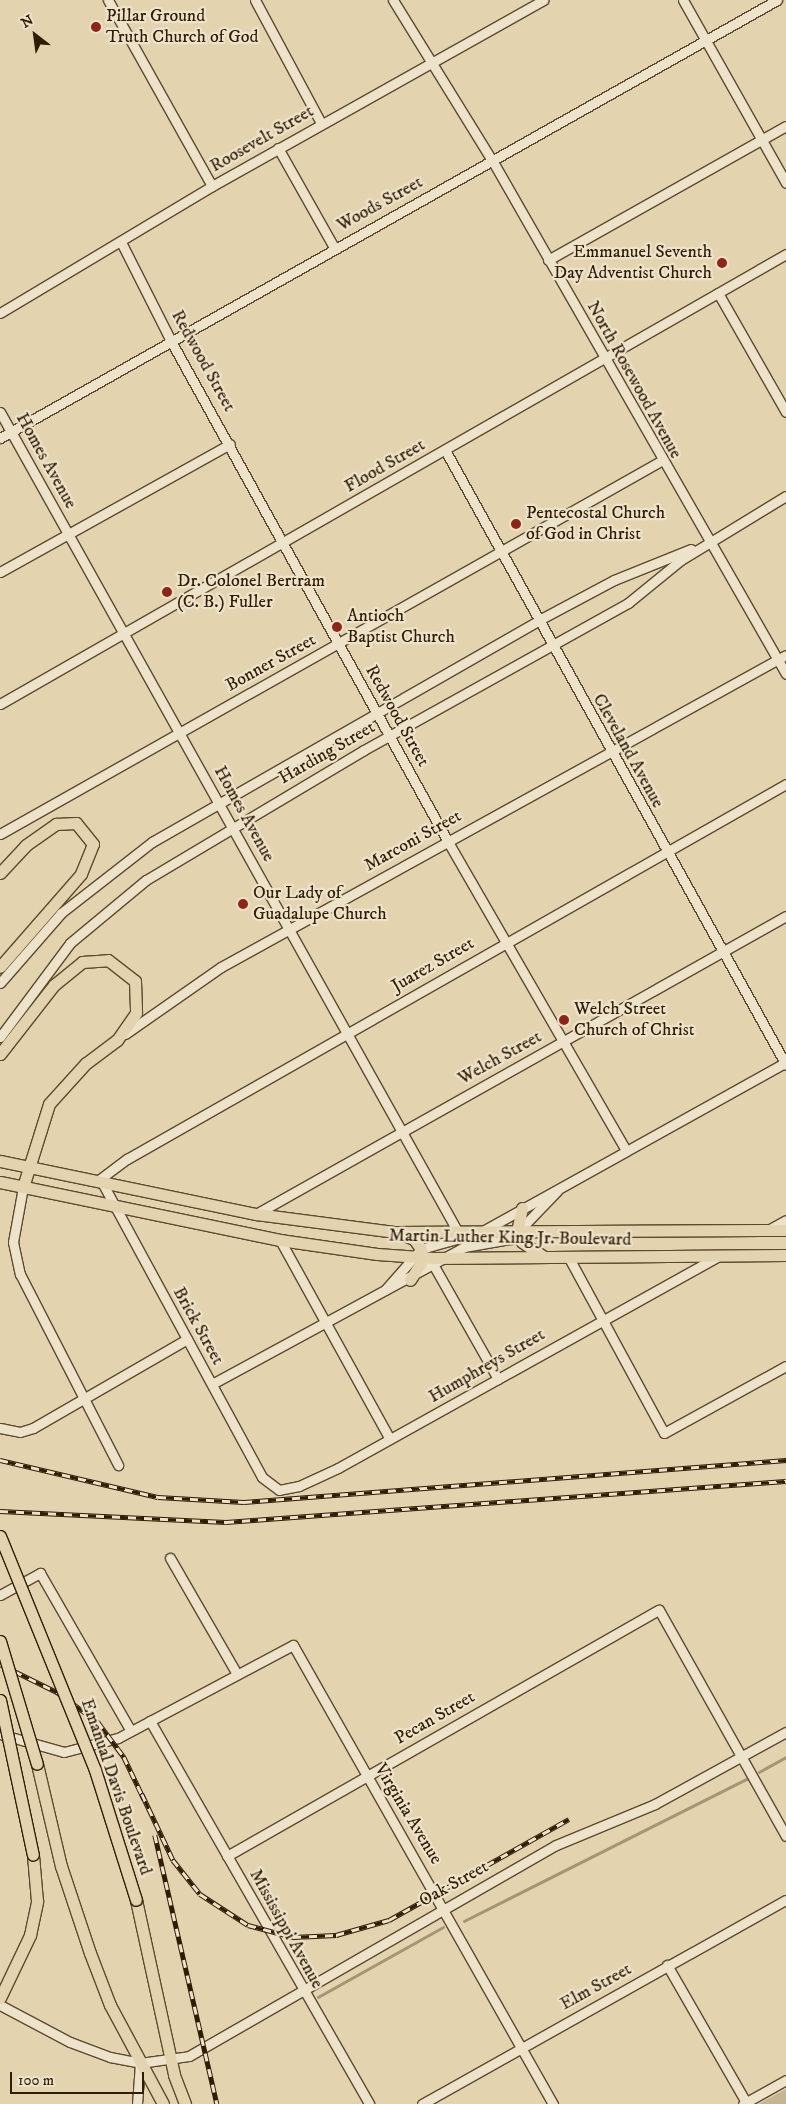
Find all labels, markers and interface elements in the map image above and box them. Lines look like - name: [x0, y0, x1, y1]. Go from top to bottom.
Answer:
- place label: Pillar Ground Truth Church of God: [106, 6, 259, 48]
- north arrow: [10, 10, 60, 60]
- text: N: [18, 11, 37, 33]
- marker: Pillar Ground Truth Church of God: [90, 21, 102, 33]
- street label: Roosevelt Street: [206, 101, 318, 177]
- street label: Woods Street: [333, 172, 427, 236]
- place label: Emmanuel Seventh Day Adventist Church: [554, 242, 712, 284]
- marker: Emmanuel Seventh Day Adventist Church: [716, 257, 728, 269]
- street label: North Rosewood Avenue: [582, 297, 686, 463]
- street label: Redwood Street: [166, 306, 240, 416]
- street label: Homes Avenue: [11, 409, 81, 513]
- street label: Flood Street: [341, 434, 429, 498]
- place label: Pentecostal Church of God in Christ: [526, 503, 665, 546]
- marker: Pentecostal Church of God in Christ: [510, 518, 522, 530]
- place label: Dr. Colonel Bertram (C. B.) Fuller: [177, 571, 325, 614]
- marker: Dr. Colonel Bertram (C. B.) Fuller: [161, 586, 173, 598]
- place label: Antioch Baptist Church: [347, 606, 455, 649]
- marker: Antioch Baptist Church: [331, 621, 343, 633]
- street label: Bonner Street: [222, 629, 320, 697]
- street label: Redwood Street: [360, 661, 434, 771]
- street label: Cleveland Avenue: [588, 690, 668, 812]
- street label: Harding Street: [275, 717, 379, 789]
- street label: Homes Avenue: [209, 762, 279, 866]
- street label: Marconi Street: [361, 805, 465, 877]
- place label: Our Lady of Guadalupe Church: [253, 883, 387, 926]
- marker: Our Lady of Guadalupe Church: [237, 898, 249, 910]
- street label: Juarez Street: [388, 933, 478, 997]
- place label: Welch Street Church of Christ: [574, 999, 694, 1042]
- marker: Welch Street Church of Christ: [558, 1014, 570, 1026]
- street label: Welch Street: [455, 1026, 545, 1090]
- street label: Martin Luther King Jr. Boulevard: [388, 1225, 632, 1251]
- street label: Brick Street: [168, 1283, 228, 1369]
- street label: Humphreys Street: [425, 1324, 549, 1408]
- street label: Pecan Street: [391, 1686, 479, 1750]
- street label: Emanual Davis Boulevard: [76, 1696, 156, 1878]
- street label: Virginia Avenue: [370, 1760, 446, 1868]
- street label: Oak Street: [416, 1856, 492, 1912]
- street label: Mississippi Avenue: [244, 1866, 328, 1992]
- street label: Elm Street: [557, 1959, 635, 2015]
- scale bar: [12, 2062, 146, 2094]
- text: 100 m: [18, 2071, 54, 2090]

